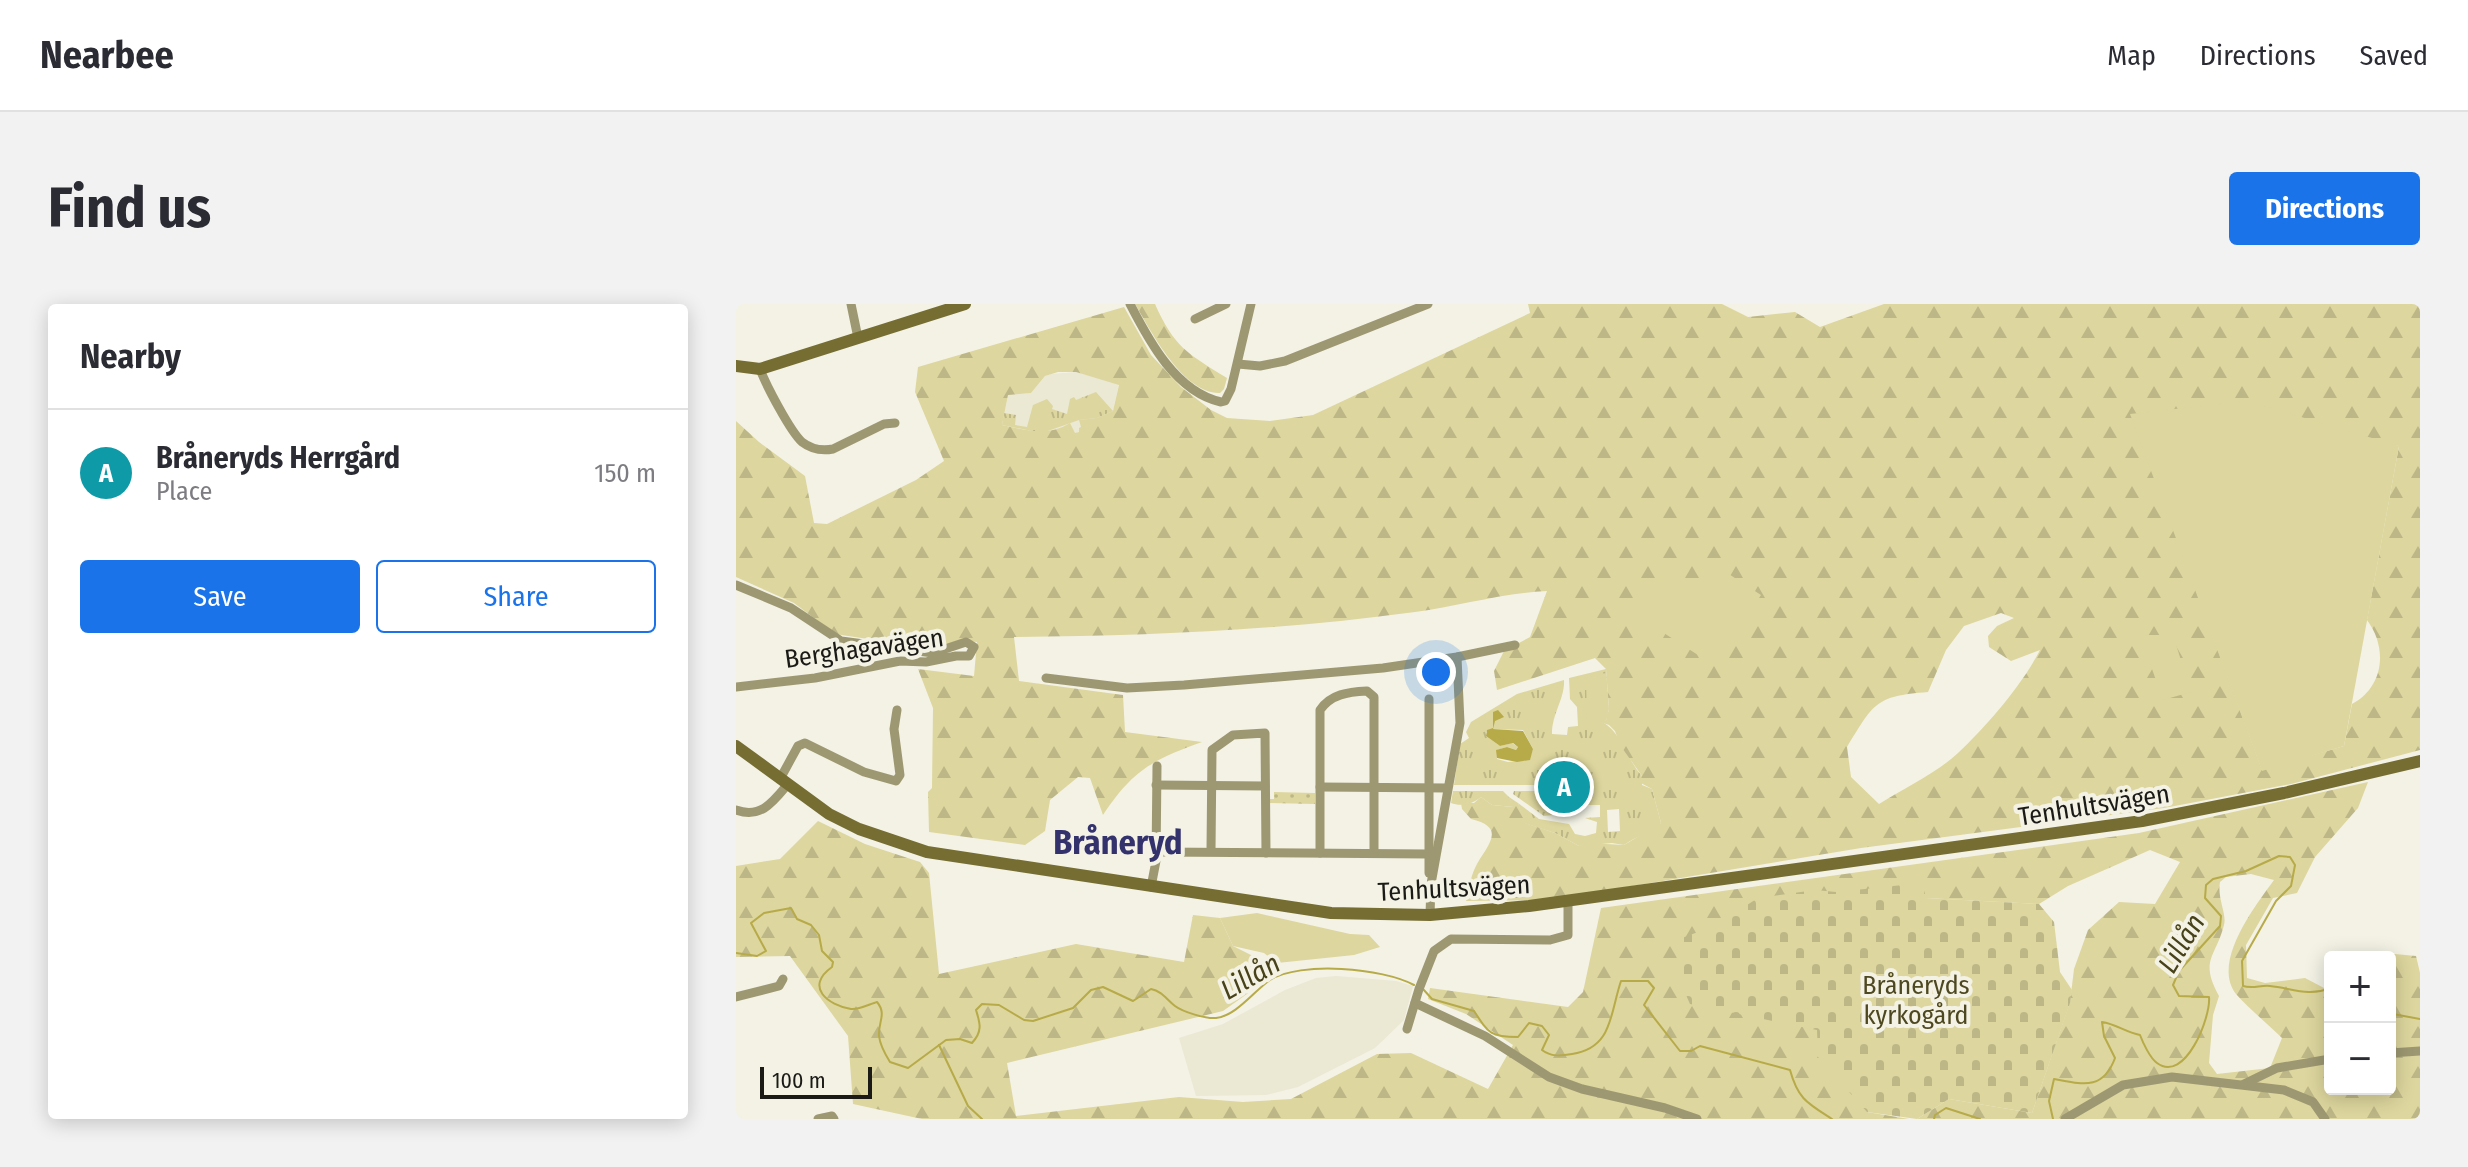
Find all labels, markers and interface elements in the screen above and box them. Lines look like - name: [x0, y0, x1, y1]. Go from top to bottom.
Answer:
- text: Nearbee: [40, 32, 174, 78]
- text: Map: [2107, 39, 2156, 72]
- text: Directions: [2200, 39, 2316, 72]
- text: Saved: [2360, 39, 2428, 72]
- button: Directions: [2229, 172, 2420, 245]
- text: Find us: [48, 175, 211, 242]
- text: Nearby: [80, 336, 181, 377]
- text: Bråneryds Herrgård: [156, 440, 400, 476]
- text: A: [99, 458, 113, 489]
- text: 150 m: [594, 458, 656, 489]
- text: Place: [156, 476, 212, 507]
- button: Save: [80, 560, 360, 633]
- button: Share: [376, 560, 656, 633]
- street label: Berghagavägen: [783, 622, 946, 675]
- your location: [1416, 652, 1456, 692]
- pin: A: [1538, 757, 1590, 817]
- street label: Tenhultsvägen: [2016, 778, 2172, 833]
- district label: Bråneryd: [1053, 822, 1183, 863]
- street label: Tenhultsvägen: [1377, 869, 1531, 908]
- water label: Lillån: [2151, 908, 2212, 979]
- water label: Lillån: [1215, 946, 1286, 1006]
- map controls: [2324, 951, 2396, 1095]
- button: +: [2324, 951, 2396, 1023]
- park label: Bråneryds kyrkogård: [1862, 970, 1970, 1031]
- button: −: [2324, 1023, 2396, 1095]
- scale bar: [760, 1063, 872, 1099]
- text: 100 m: [772, 1067, 826, 1094]

